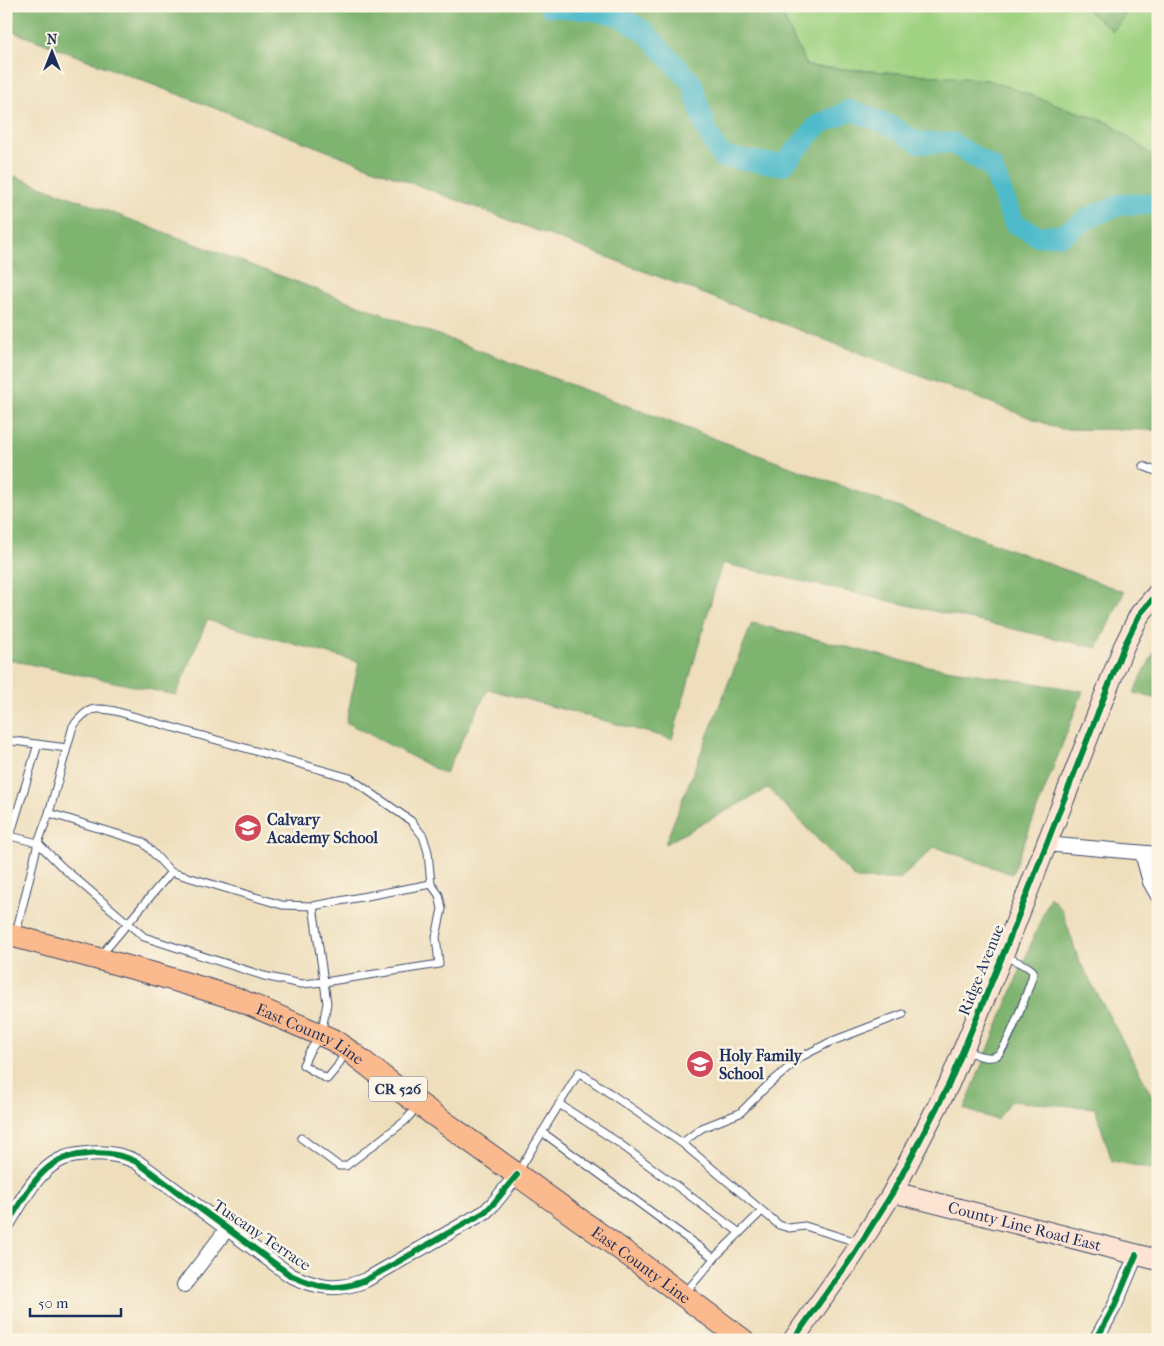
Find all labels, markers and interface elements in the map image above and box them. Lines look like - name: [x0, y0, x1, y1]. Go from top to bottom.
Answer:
- north arrow: [28, 28, 78, 78]
- text: N: [47, 31, 58, 48]
- place label: Calvary Academy School: [266, 810, 379, 848]
- school or university icon: Calvary Academy School: [233, 813, 263, 843]
- street label: Ridge Avenue: [954, 922, 1008, 1018]
- street label: East County Line: [253, 999, 368, 1068]
- place label: Holy Family School: [719, 1046, 804, 1083]
- school or university icon: Holy Family School: [685, 1049, 715, 1079]
- road number: CR 526: [369, 1076, 427, 1102]
- street label: Tuscany Terrace: [209, 1195, 315, 1275]
- street label: County Line Road East: [946, 1197, 1104, 1255]
- street label: East County Line: [588, 1222, 695, 1307]
- scale bar: [30, 1286, 121, 1318]
- text: 50 m: [38, 1294, 69, 1312]

